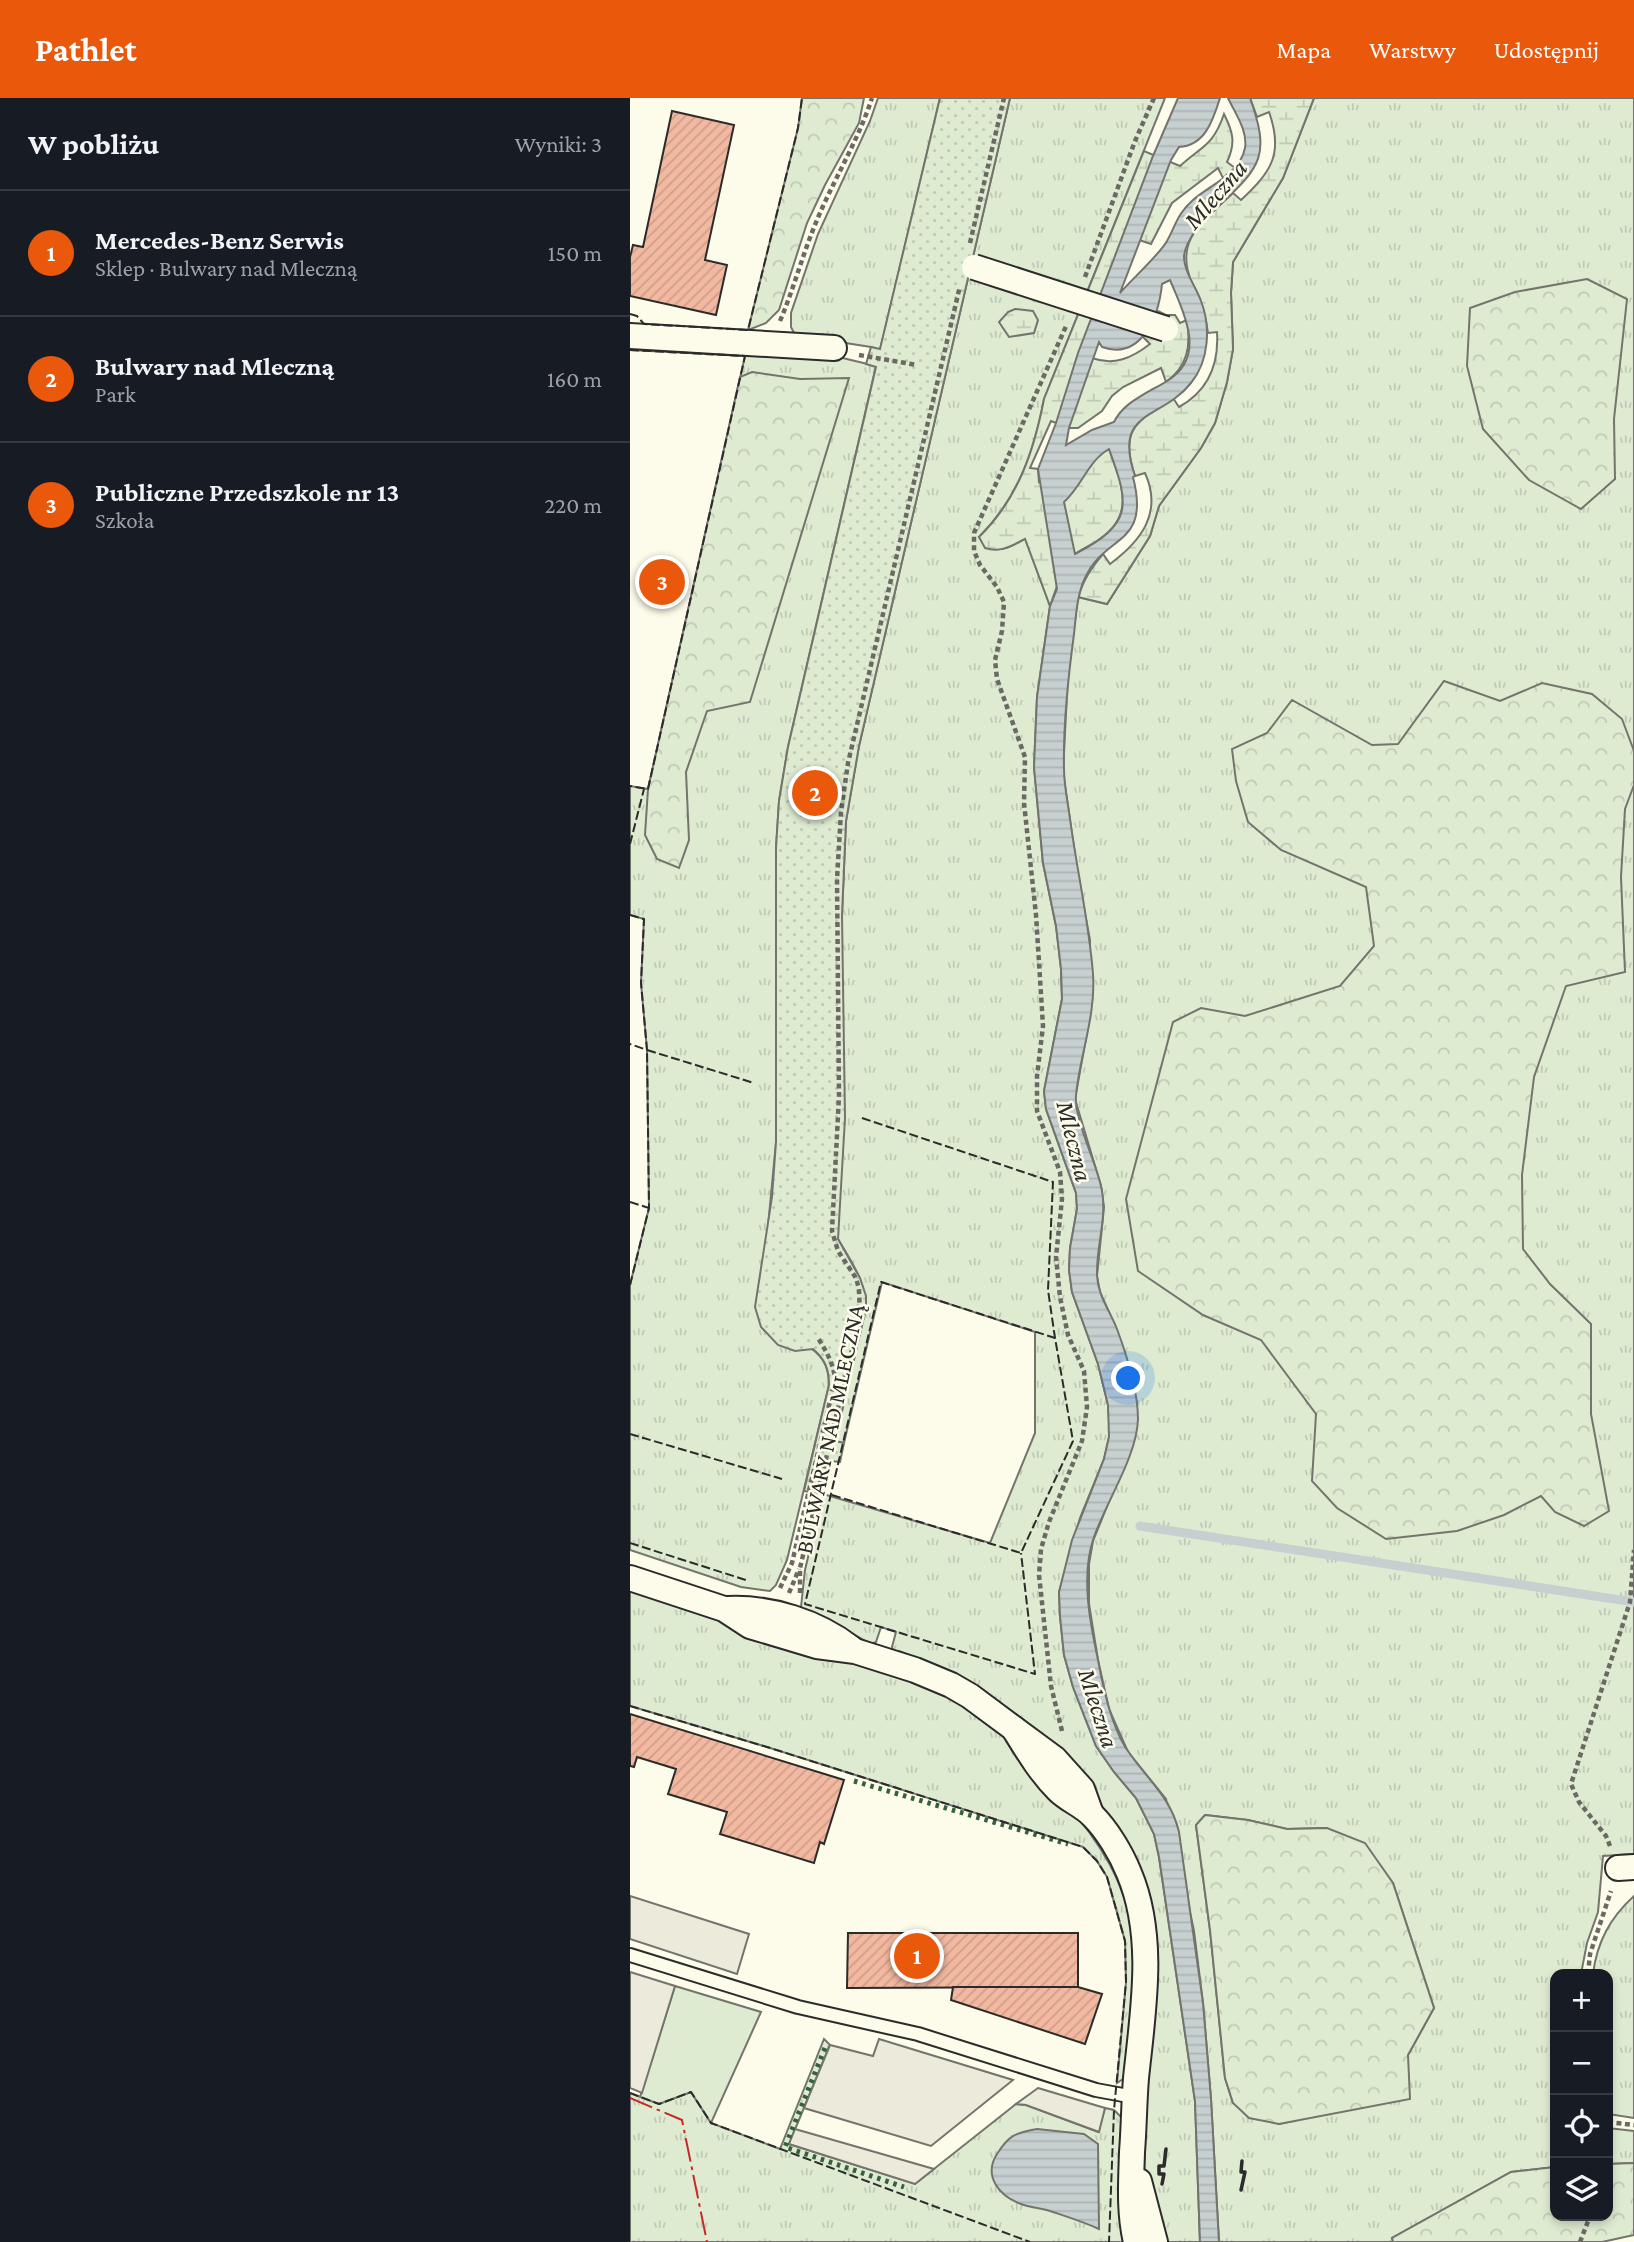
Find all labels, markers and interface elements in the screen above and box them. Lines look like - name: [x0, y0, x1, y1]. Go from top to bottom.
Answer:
- text: Pathlet: [35, 31, 137, 68]
- text: Mapa: [1276, 36, 1331, 63]
- text: Warstwy: [1369, 36, 1456, 63]
- text: Udostępnij: [1494, 36, 1599, 63]
- text: W pobliżu: [28, 127, 159, 160]
- text: Wyniki: 3: [515, 131, 602, 157]
- water label: Mleczna: [1177, 154, 1253, 236]
- text: Mercedes-Benz Serwis: [95, 226, 344, 255]
- text: 1: [47, 240, 55, 266]
- text: 150 m: [548, 240, 602, 266]
- text: Sklep · Bulwary nad Mleczną: [95, 255, 357, 281]
- text: Bulwary nad Mleczną: [95, 352, 334, 381]
- text: 2: [45, 366, 57, 392]
- text: 160 m: [547, 366, 602, 392]
- text: Park: [95, 381, 136, 407]
- text: Publiczne Przedszkole nr 13: [95, 478, 399, 507]
- text: 3: [45, 492, 57, 518]
- text: 220 m: [544, 492, 602, 518]
- text: Szkoła: [95, 507, 154, 533]
- pin: 3: [639, 556, 685, 608]
- pin: 2: [792, 767, 838, 819]
- water label: Mleczna: [1050, 1097, 1099, 1185]
- street label: BULWARY NAD MLECZNĄ: [790, 1301, 869, 1556]
- your location: [1111, 1361, 1145, 1395]
- water label: Mleczna: [1072, 1664, 1125, 1752]
- pin: 1: [894, 1930, 940, 1982]
- map controls: [1550, 1969, 1613, 2221]
- button: +: [1550, 1969, 1613, 2032]
- button: −: [1550, 2032, 1613, 2095]
- button: locate: [1550, 2095, 1613, 2158]
- button: layers: [1550, 2158, 1613, 2221]

